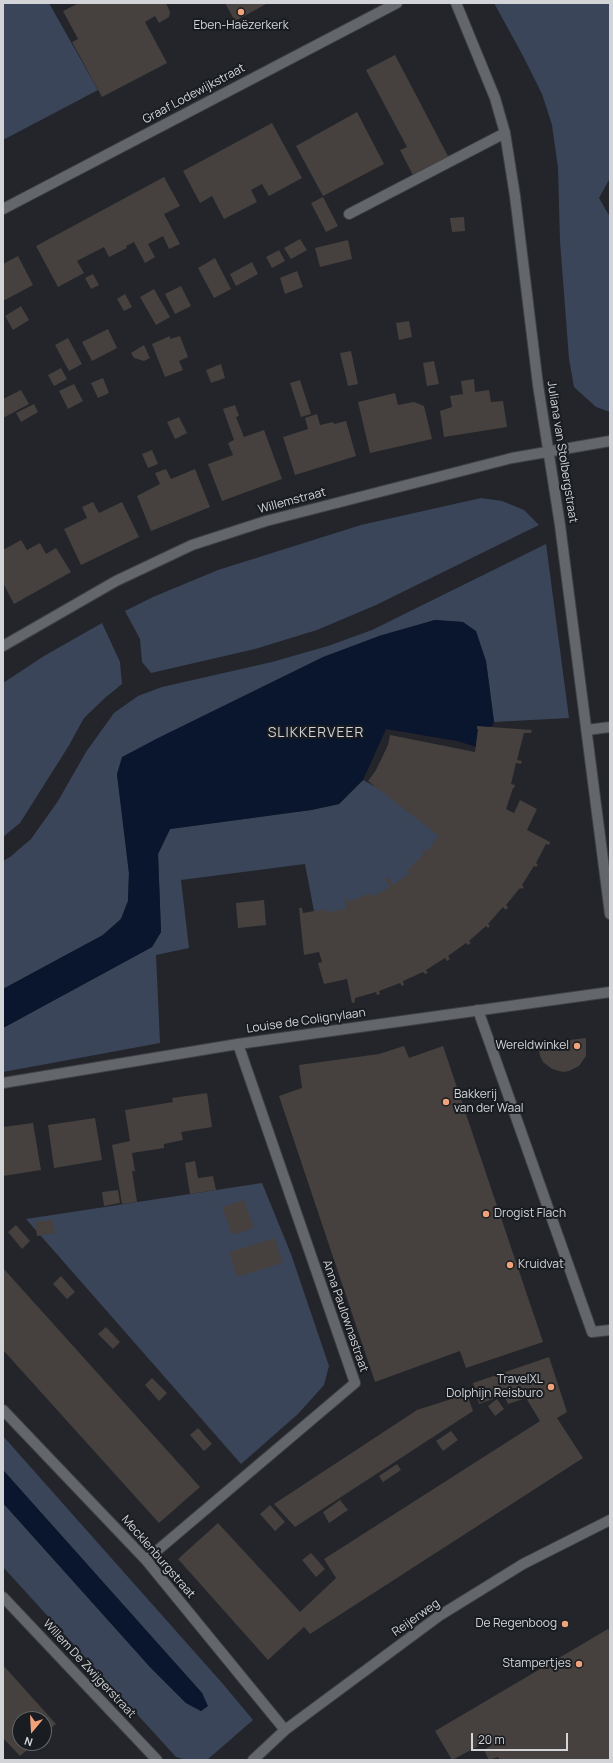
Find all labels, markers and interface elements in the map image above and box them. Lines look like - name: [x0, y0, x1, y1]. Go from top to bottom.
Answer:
- marker: Eben-Haëzerkerk: [236, 7, 246, 17]
- place label: Eben-Haëzerkerk: [193, 19, 289, 33]
- street label: Graaf Lodewijkstraat: [140, 61, 248, 127]
- street label: Juliana van Stolbergstraat: [544, 380, 580, 524]
- street label: Willemstraat: [256, 485, 328, 517]
- district label: SLIKKERVEER: [268, 725, 364, 741]
- street label: Louise de Colignylaan: [245, 1006, 367, 1036]
- place label: Wereldwinkel: [496, 1039, 569, 1053]
- marker: Wereldwinkel: [572, 1041, 582, 1051]
- place label: Bakkerij van der Waal: [454, 1088, 524, 1116]
- marker: Bakkerij van der Waal: [441, 1097, 451, 1107]
- place label: Drogist Flach: [494, 1207, 566, 1221]
- marker: Drogist Flach: [481, 1209, 491, 1219]
- street label: Anna Paulownastraat: [319, 1258, 371, 1374]
- place label: Kruidvat: [518, 1258, 564, 1272]
- marker: Kruidvat: [505, 1260, 515, 1270]
- place label: TravelXL Dolphijn Reisburo: [446, 1373, 543, 1401]
- marker: TravelXL Dolphijn Reisburo: [546, 1382, 556, 1392]
- street label: Mecklenburgstraat: [118, 1513, 198, 1601]
- street label: Reijerweg: [389, 1596, 443, 1640]
- street label: Willem De Zwijgerstraat: [40, 1617, 138, 1721]
- place label: De Regenboog: [475, 1617, 557, 1631]
- marker: De Regenboog: [560, 1619, 570, 1629]
- place label: Stampertjes: [502, 1657, 571, 1671]
- marker: Stampertjes: [574, 1659, 584, 1669]
- north arrow: [12, 1711, 52, 1751]
- scale bar: [473, 1725, 570, 1751]
- text: 20 m: [478, 1731, 505, 1748]
- text: N: [22, 1734, 35, 1750]

